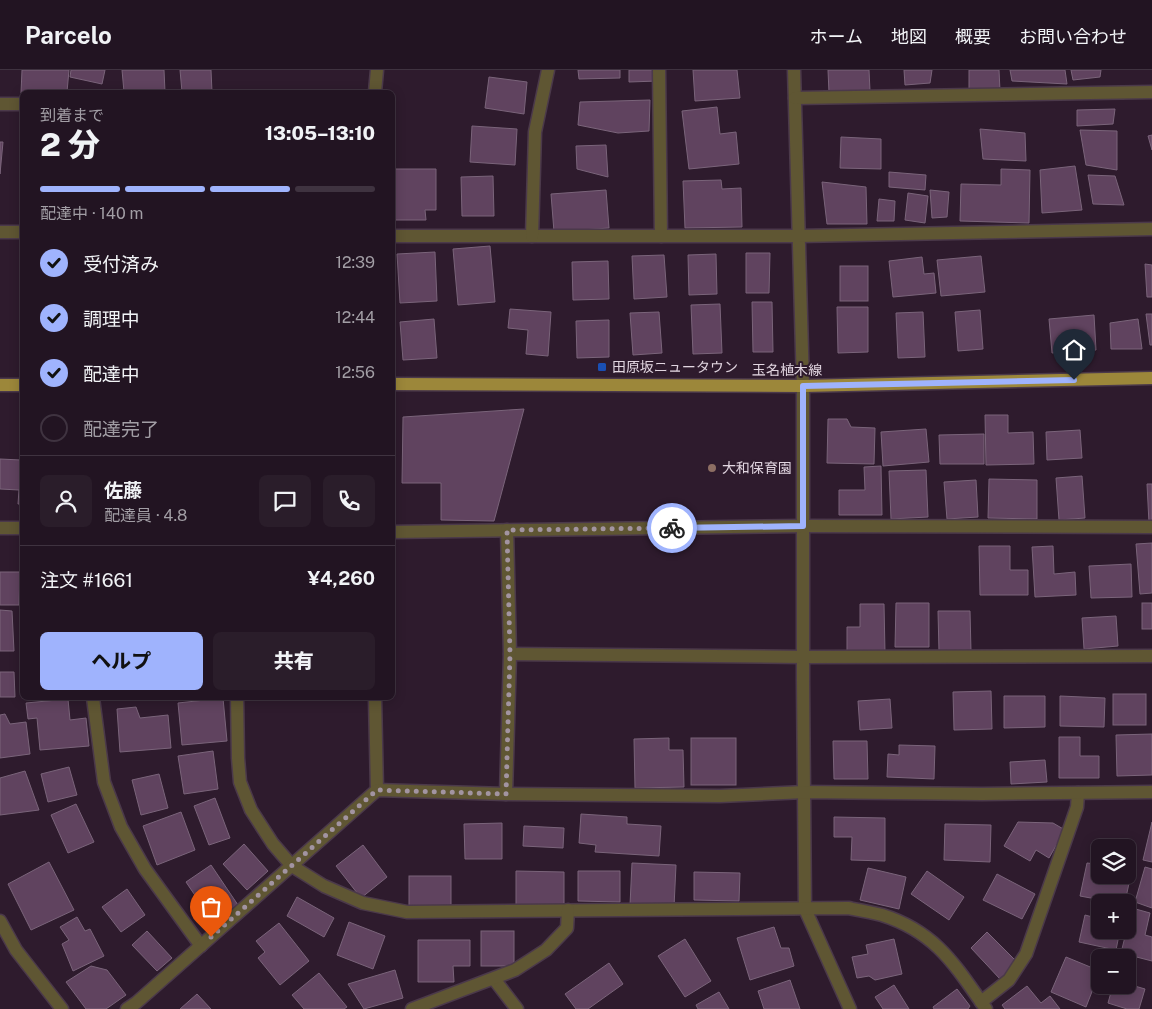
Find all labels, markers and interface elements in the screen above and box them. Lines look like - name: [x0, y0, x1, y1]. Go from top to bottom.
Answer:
- text: Parcelo: [25, 21, 112, 49]
- text: ホーム: [810, 26, 863, 47]
- text: 地図: [891, 26, 927, 47]
- text: 概要: [955, 26, 991, 47]
- text: お問い合わせ: [1019, 26, 1127, 47]
- text: 到着まで: [40, 106, 104, 125]
- text: 13:05–13:10: [265, 122, 375, 144]
- text: 2 分: [40, 126, 100, 163]
- text: 配達中 · 140 m: [40, 204, 143, 223]
- icon: check: [40, 249, 68, 277]
- text: 受付済み: [83, 253, 159, 275]
- text: 12:39: [335, 253, 375, 272]
- icon: check: [40, 304, 68, 332]
- text: 調理中: [83, 308, 140, 330]
- text: 12:44: [335, 308, 375, 327]
- pin: [1053, 329, 1095, 380]
- icon: home: [1060, 336, 1088, 364]
- icon: check: [40, 359, 68, 387]
- place label: 田原坂ニュータウン: [612, 359, 738, 375]
- marker: 田原坂ニュータウン: [596, 361, 608, 373]
- street label: 玉名植木線: [752, 362, 822, 378]
- text: 配達中: [83, 363, 140, 385]
- text: 12:56: [335, 363, 375, 382]
- text: 配達完了: [83, 418, 159, 440]
- place label: 大和保育園: [722, 460, 792, 476]
- marker: 大和保育園: [706, 462, 718, 474]
- button: person: [40, 475, 92, 527]
- button: chat: [259, 475, 311, 527]
- button: phone: [323, 475, 375, 527]
- text: 佐藤: [104, 479, 142, 501]
- courier: [647, 503, 697, 553]
- text: 配達員 · 4.8: [104, 506, 187, 525]
- icon: bike: [658, 514, 686, 542]
- text: ¥4,260: [308, 567, 375, 589]
- text: 注文 #1661: [40, 569, 133, 591]
- button: ヘルプ: [40, 632, 203, 690]
- button: 共有: [213, 632, 375, 690]
- map controls: [1091, 839, 1136, 994]
- button: layers: [1091, 839, 1136, 884]
- pin: [190, 886, 232, 937]
- icon: bag: [197, 893, 225, 921]
- button: +: [1091, 894, 1136, 939]
- button: −: [1091, 949, 1136, 994]

